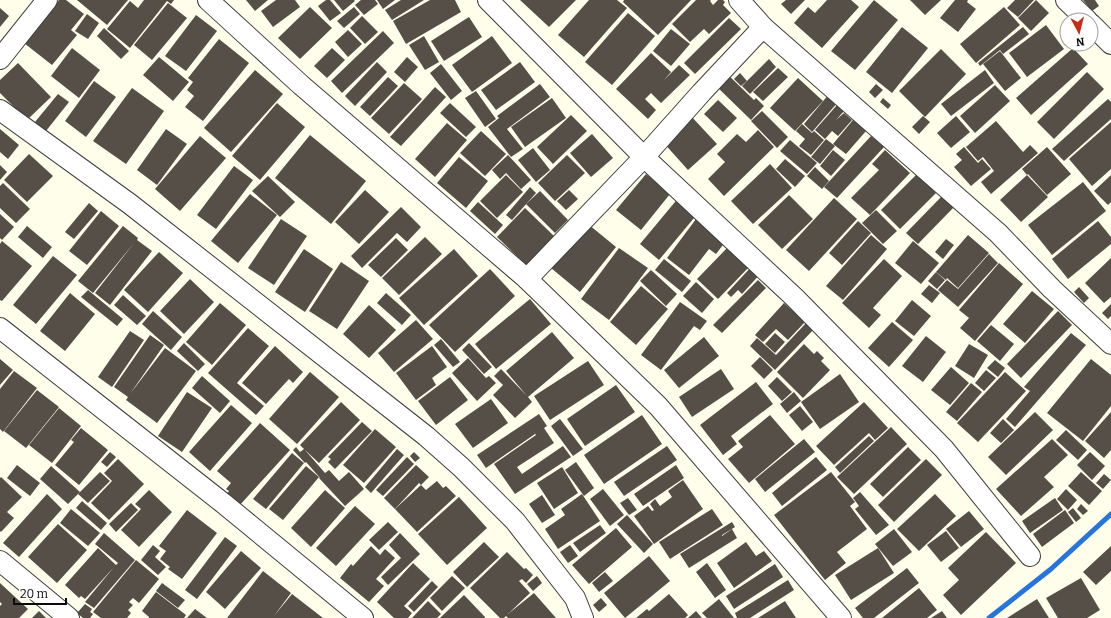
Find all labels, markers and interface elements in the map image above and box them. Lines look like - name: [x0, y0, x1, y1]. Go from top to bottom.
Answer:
- north arrow: [1059, 12, 1099, 52]
- text: N: [1075, 34, 1085, 48]
- scale bar: [14, 580, 66, 606]
- text: 20 m: [20, 587, 49, 601]

